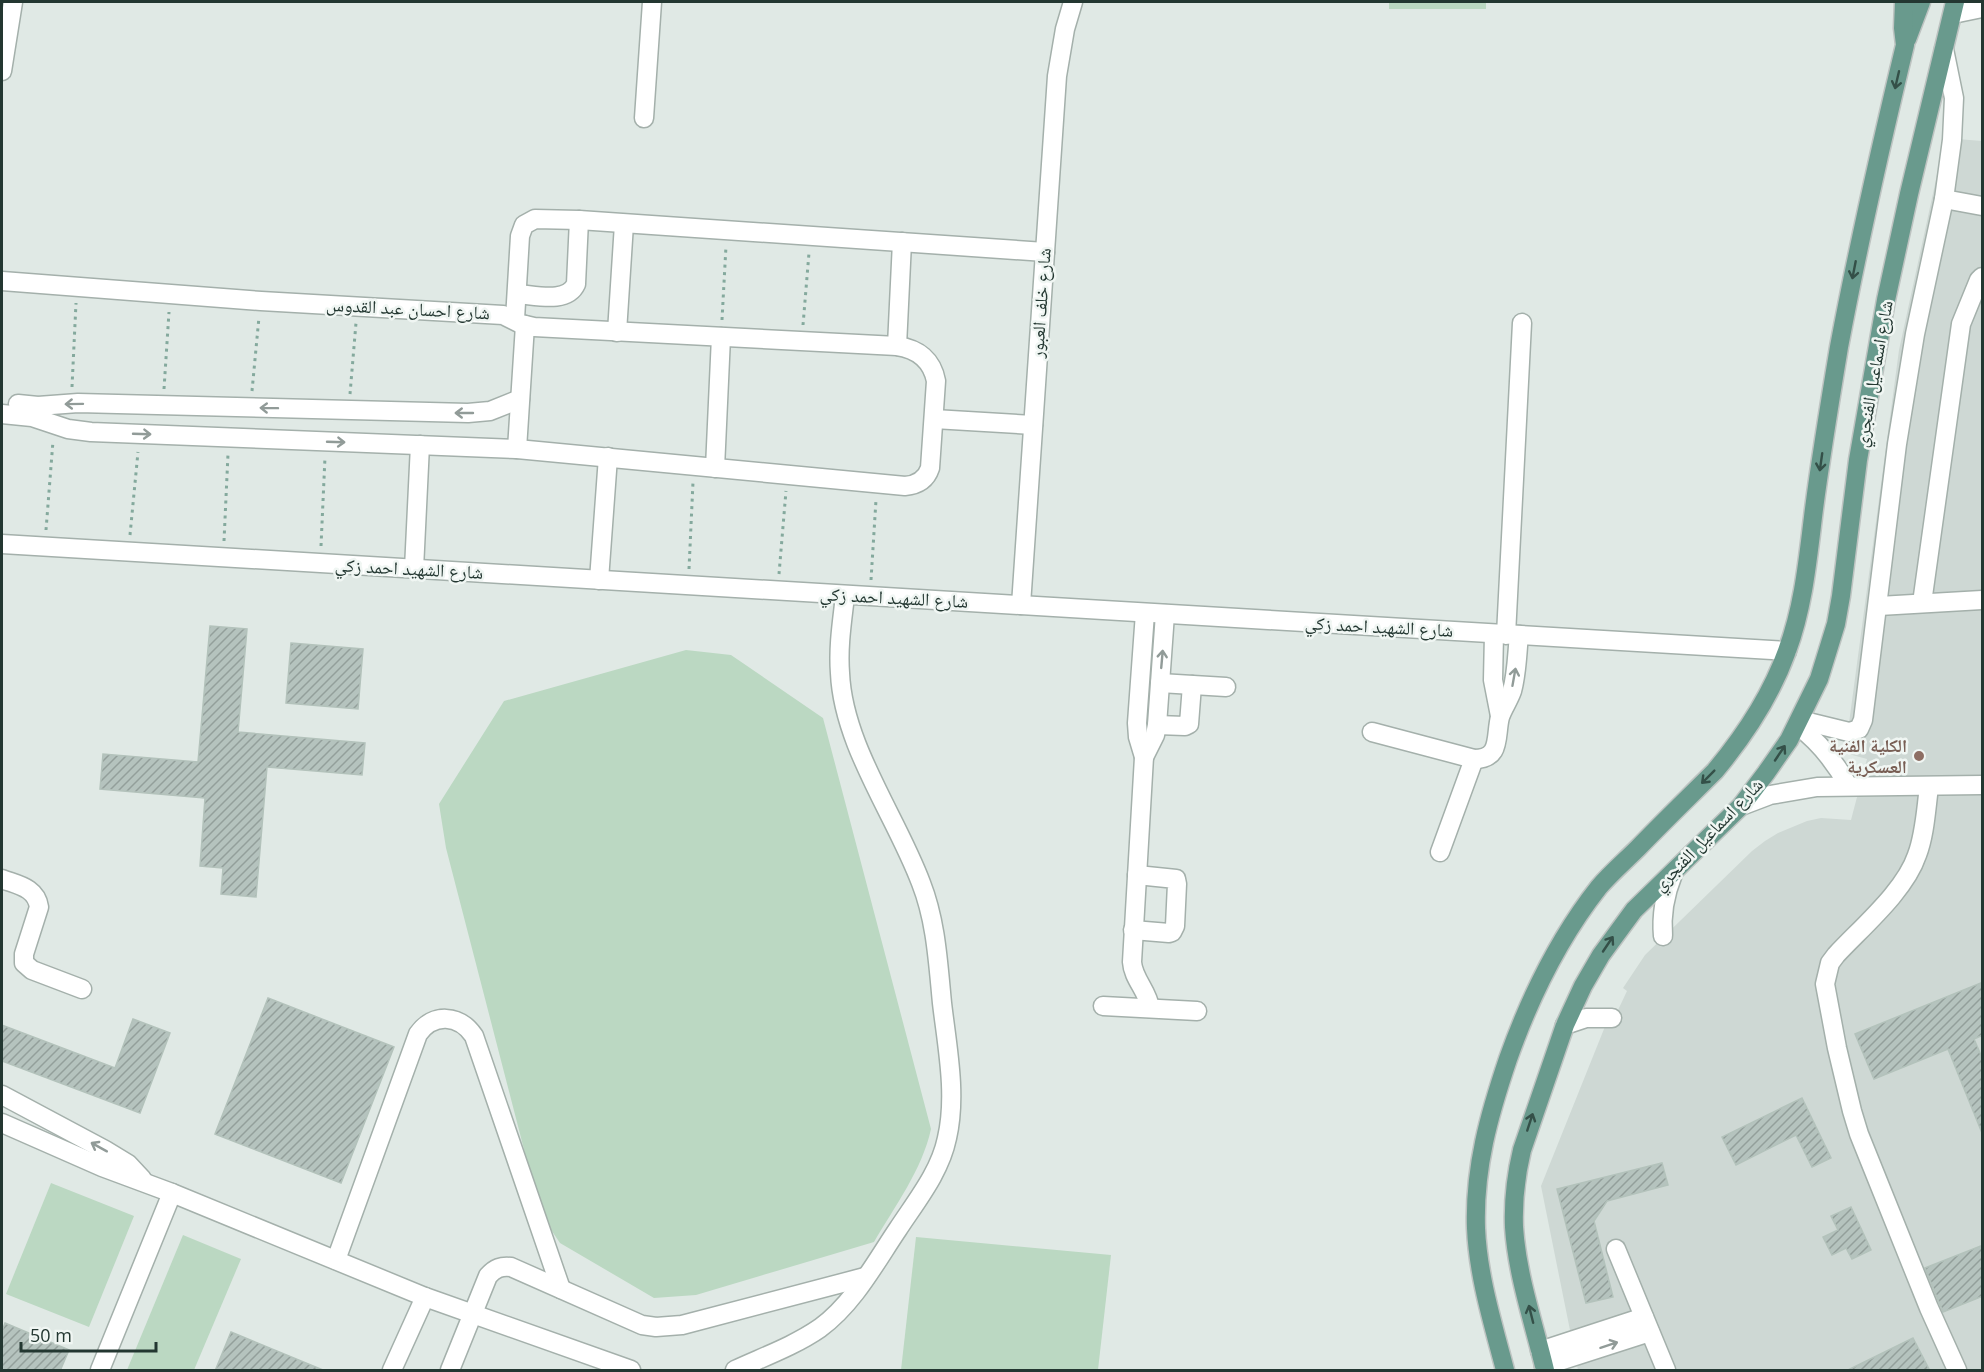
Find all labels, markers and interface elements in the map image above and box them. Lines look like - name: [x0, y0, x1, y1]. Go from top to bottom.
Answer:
- one-way arrow: [1890, 70, 1902, 89]
- street label: شارع خلف العبور: [1024, 247, 1056, 360]
- one-way arrow: [1848, 260, 1859, 279]
- street label: شارع احسان عبد القدوس: [325, 292, 491, 324]
- street label: شارع اسماعيل الفنجري: [1848, 299, 1901, 450]
- one-way arrow: [65, 398, 85, 410]
- one-way arrow: [260, 403, 280, 414]
- one-way arrow: [455, 407, 475, 419]
- one-way arrow: [131, 429, 151, 440]
- one-way arrow: [326, 436, 346, 447]
- one-way arrow: [1815, 452, 1826, 472]
- street label: شارع الشهيد احمد زكي: [334, 552, 484, 587]
- street label: شارع الشهيد احمد زكي: [819, 581, 969, 616]
- street label: شارع الشهيد احمد زكي: [1304, 610, 1454, 645]
- one-way arrow: [1157, 650, 1168, 670]
- one-way arrow: [1509, 668, 1520, 687]
- place label: الكلية الفنية العسكرية: [1829, 733, 1907, 778]
- one-way arrow: [1774, 746, 1786, 762]
- marker: الكلية الفنية العسكرية: [1912, 749, 1926, 763]
- one-way arrow: [1701, 770, 1716, 785]
- street label: شارع اسماعيل الفنجري: [1647, 773, 1770, 899]
- one-way arrow: [1602, 937, 1614, 953]
- one-way arrow: [1525, 1113, 1536, 1132]
- one-way arrow: [91, 1141, 108, 1153]
- one-way arrow: [1525, 1304, 1537, 1323]
- scale bar: [21, 1315, 156, 1353]
- text: 50 m: [30, 1323, 72, 1347]
- one-way arrow: [1599, 1339, 1618, 1350]

